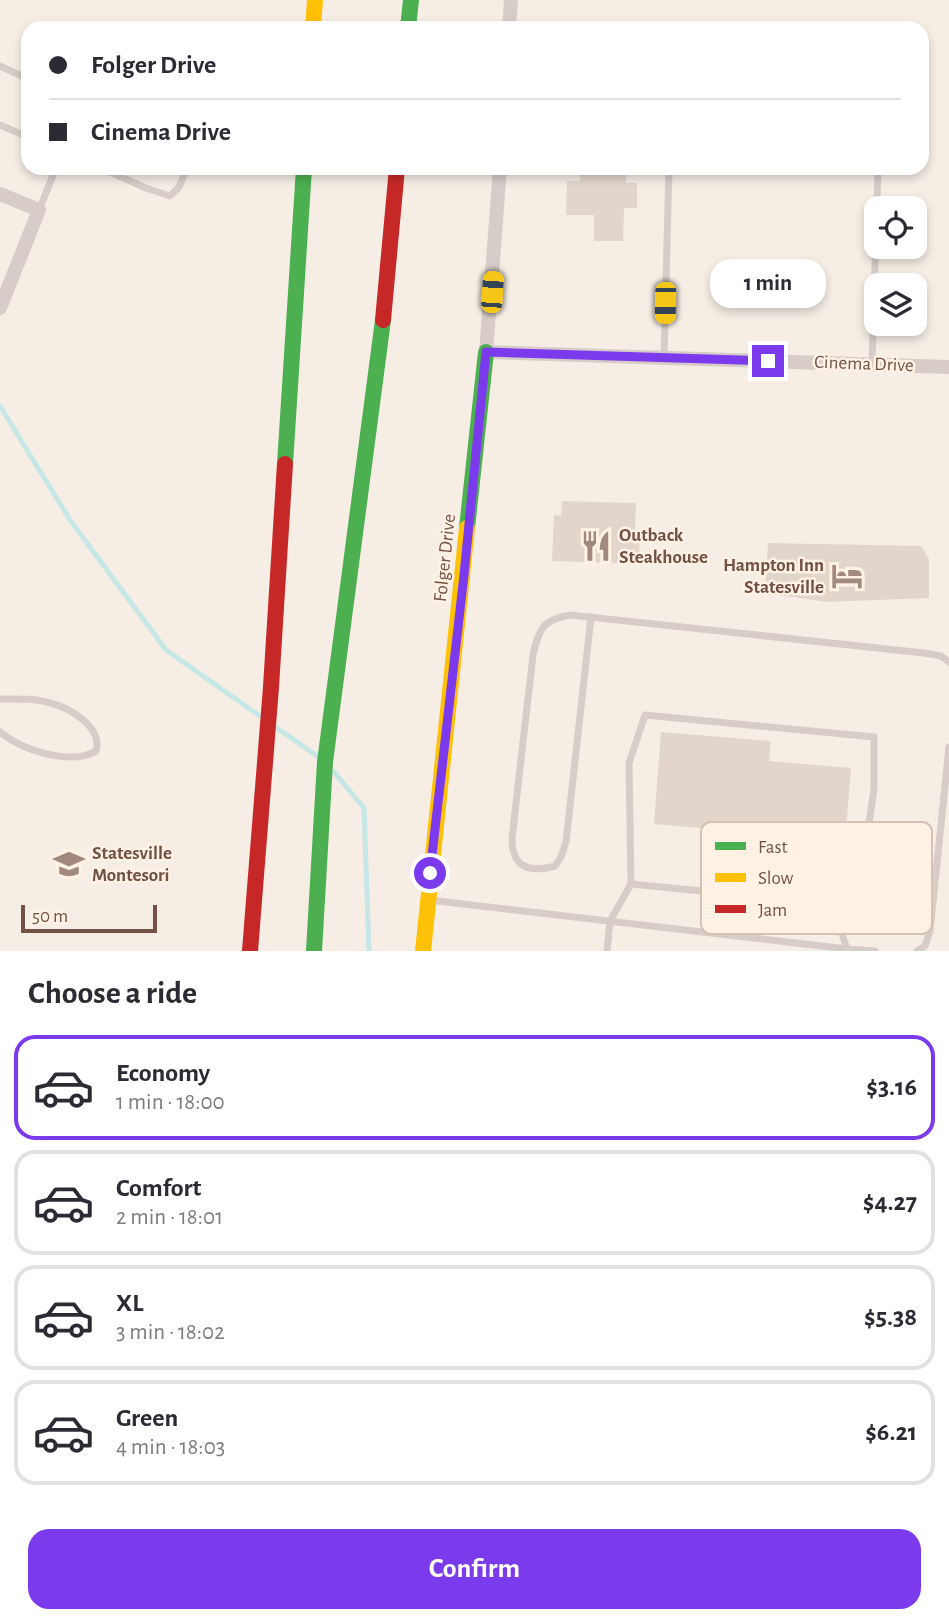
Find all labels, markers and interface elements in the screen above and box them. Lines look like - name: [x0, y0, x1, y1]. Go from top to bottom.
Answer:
- text: Folger Drive: [91, 52, 216, 78]
- text: Cinema Drive: [91, 119, 231, 145]
- map controls: [864, 196, 927, 336]
- button: locate: [864, 196, 927, 259]
- callout: 1 min: [710, 260, 826, 308]
- car: [481, 270, 504, 314]
- text: 1 min: [744, 272, 792, 295]
- button: layers: [864, 273, 927, 336]
- car: [655, 282, 676, 324]
- route end: [752, 345, 784, 377]
- street label: Cinema Drive: [814, 353, 914, 375]
- street label: Folger Drive: [431, 513, 459, 603]
- place label: Outback Steakhouse: [619, 526, 708, 567]
- restaurant icon: Outback Steakhouse: [579, 529, 613, 563]
- place label: Hampton Inn Statesville: [723, 556, 824, 597]
- hotel icon: Hampton Inn Statesville: [830, 559, 864, 593]
- legend: [701, 822, 932, 934]
- text: Fast: [758, 838, 788, 857]
- place label: Statesville Montesori: [92, 844, 172, 885]
- school or university icon: Statesville Montesori: [52, 847, 86, 881]
- route start: [414, 857, 446, 889]
- text: Slow: [758, 869, 794, 888]
- text: Jam: [758, 901, 787, 920]
- scale bar: [21, 902, 158, 934]
- text: 50 m: [32, 907, 68, 926]
- text: Choose a ride: [28, 977, 197, 1009]
- icon: car: [32, 1056, 95, 1119]
- text: Economy: [116, 1060, 210, 1086]
- text: $3.16: [866, 1074, 917, 1100]
- text: 1 min · 18:00: [116, 1091, 225, 1114]
- icon: car: [32, 1171, 95, 1234]
- text: Comfort: [116, 1175, 201, 1201]
- text: $4.27: [863, 1189, 917, 1215]
- text: 2 min · 18:01: [116, 1206, 223, 1229]
- icon: car: [32, 1286, 95, 1349]
- text: XL: [116, 1290, 143, 1316]
- text: $5.38: [864, 1304, 917, 1330]
- text: 3 min · 18:02: [116, 1321, 225, 1344]
- icon: car: [32, 1401, 95, 1464]
- text: Green: [116, 1405, 178, 1431]
- text: $6.21: [865, 1419, 917, 1445]
- text: 4 min · 18:03: [116, 1436, 225, 1459]
- button: Confirm: [28, 1529, 921, 1609]

